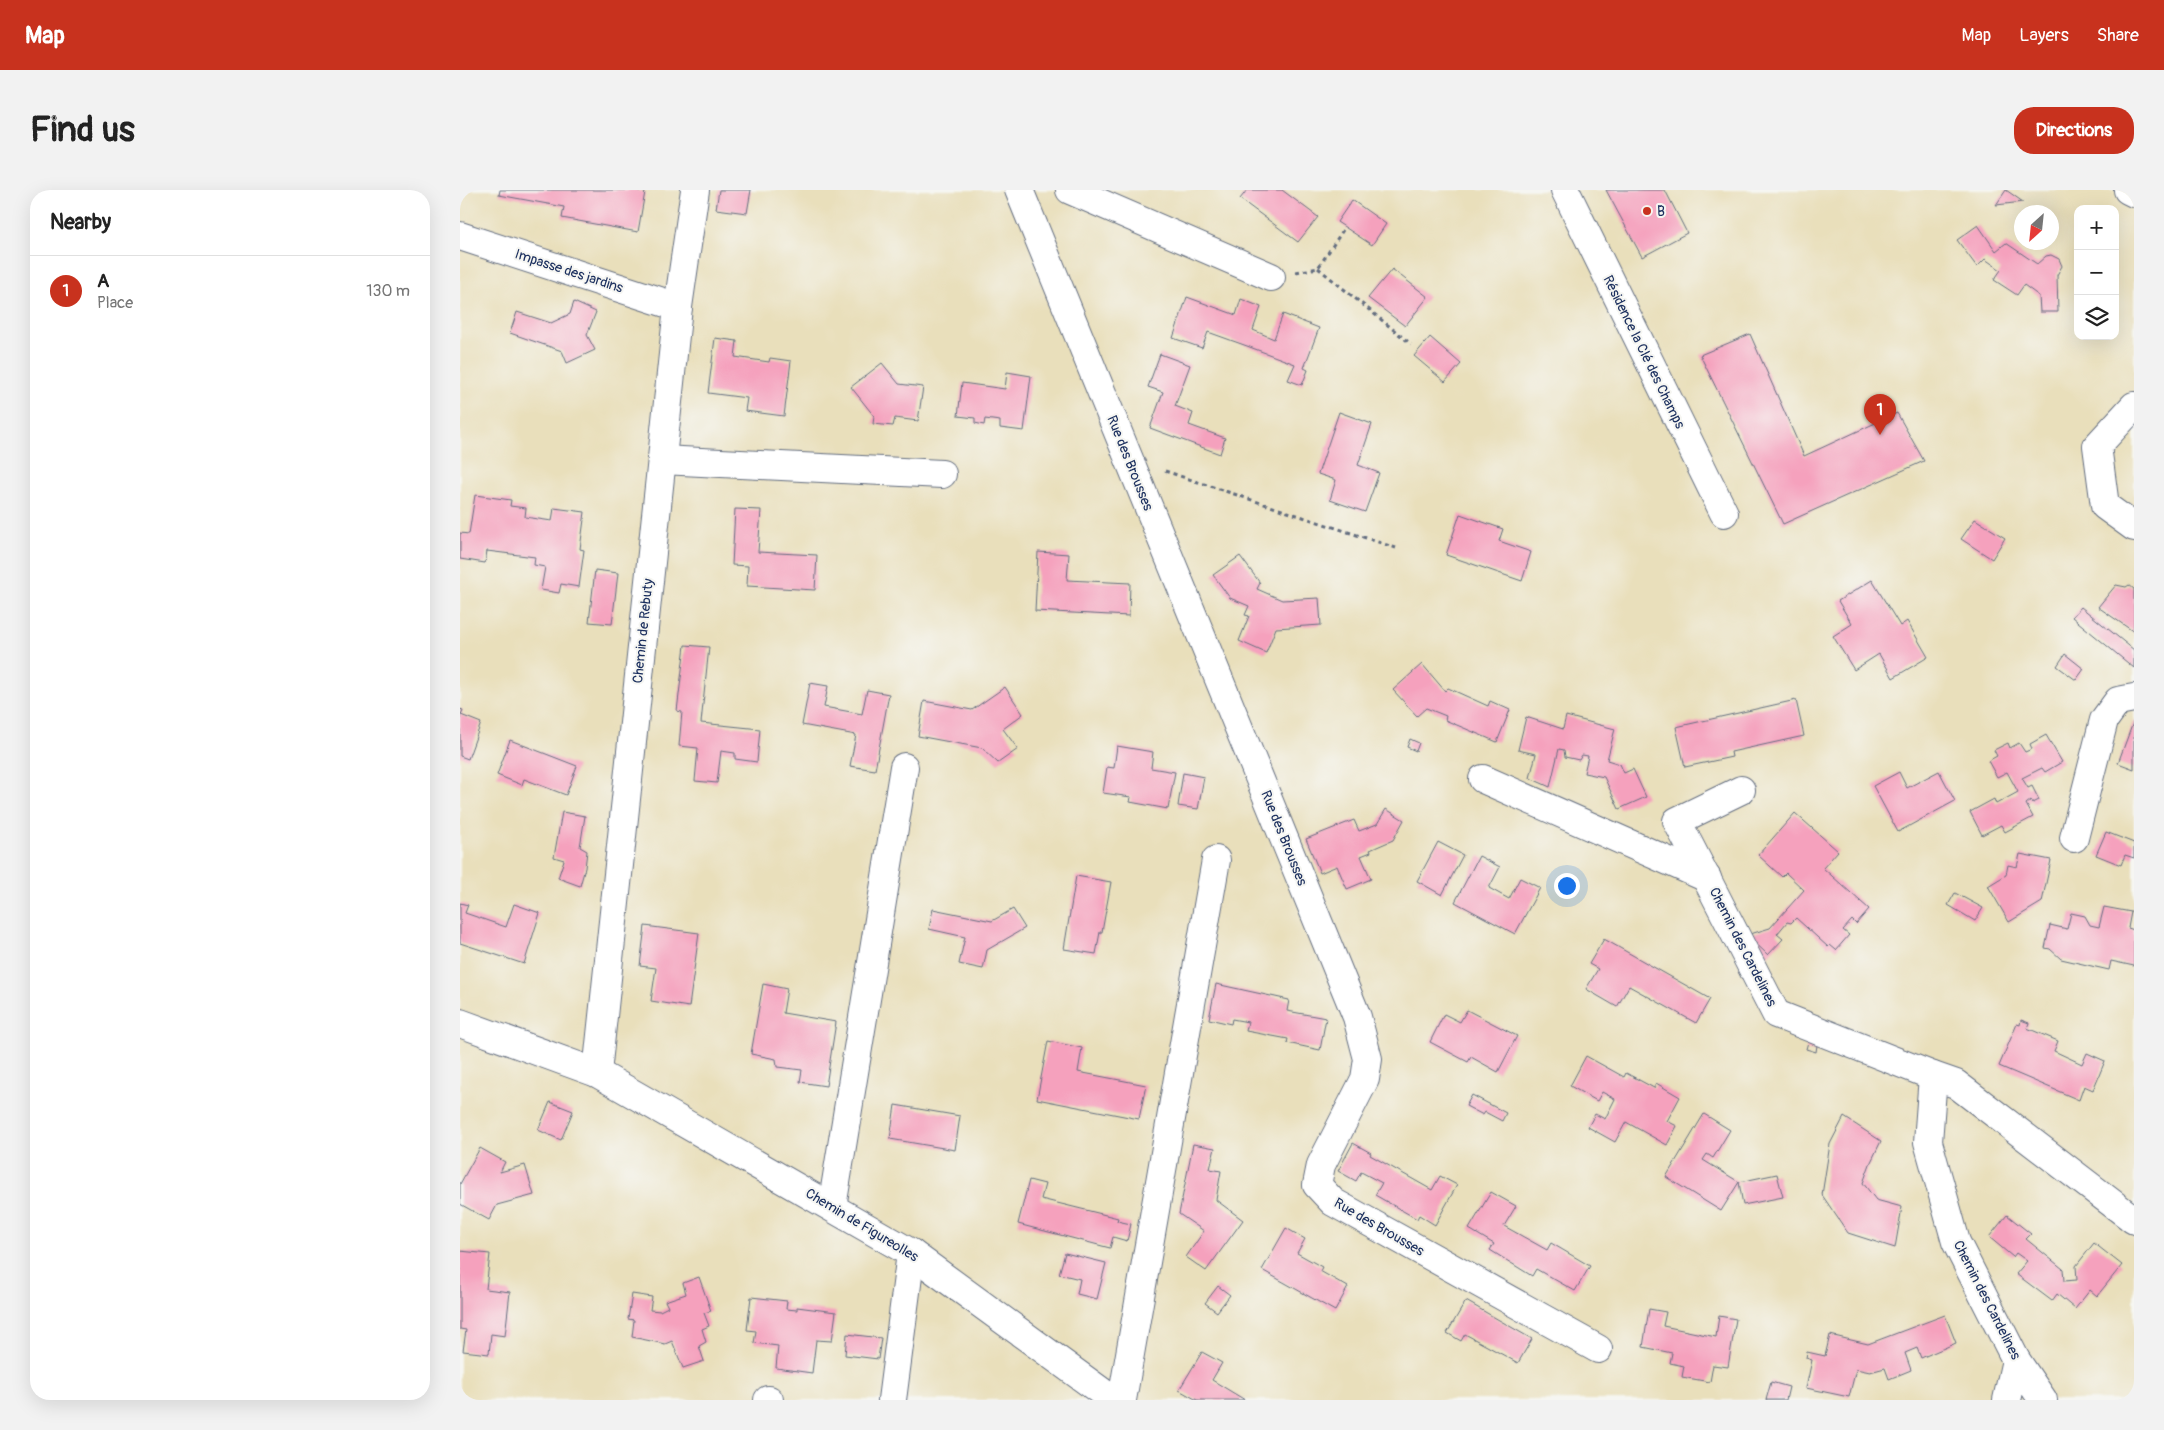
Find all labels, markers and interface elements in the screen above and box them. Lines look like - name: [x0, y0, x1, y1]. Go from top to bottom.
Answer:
- text: Map: [25, 21, 65, 50]
- text: Map: [1962, 24, 1991, 47]
- text: Layers: [2019, 24, 2069, 47]
- text: Share: [2097, 24, 2139, 47]
- button: Directions: [2014, 107, 2134, 154]
- text: Find us: [30, 108, 135, 152]
- place label: B: [1657, 203, 1665, 220]
- marker: B: [1641, 205, 1653, 217]
- north arrow: [2014, 205, 2059, 250]
- map controls: [2074, 205, 2119, 340]
- button: +: [2074, 205, 2119, 250]
- text: Nearby: [50, 209, 111, 236]
- street label: Impasse des jardins: [513, 246, 626, 297]
- button: −: [2074, 250, 2119, 295]
- text: A: [97, 269, 109, 293]
- street label: Résidence la Clé des Champs: [1599, 273, 1689, 432]
- text: 1: [63, 281, 69, 301]
- text: 130 m: [366, 281, 410, 301]
- text: Place: [97, 293, 133, 313]
- button: layers: [2074, 295, 2119, 340]
- pin: 1: [1864, 394, 1896, 435]
- street label: Rue des Brousses: [1103, 413, 1157, 514]
- street label: Chemin de Rebuty: [629, 578, 657, 684]
- street label: Rue des Brousses: [1257, 788, 1311, 889]
- your location: [1554, 873, 1580, 899]
- street label: Chemin des Cardelines: [1706, 885, 1781, 1010]
- street label: Chemin de Figureolles: [802, 1185, 922, 1266]
- street label: Rue des Brousses: [1331, 1194, 1428, 1260]
- street label: Chemin des Cardelines: [1950, 1238, 2025, 1363]

